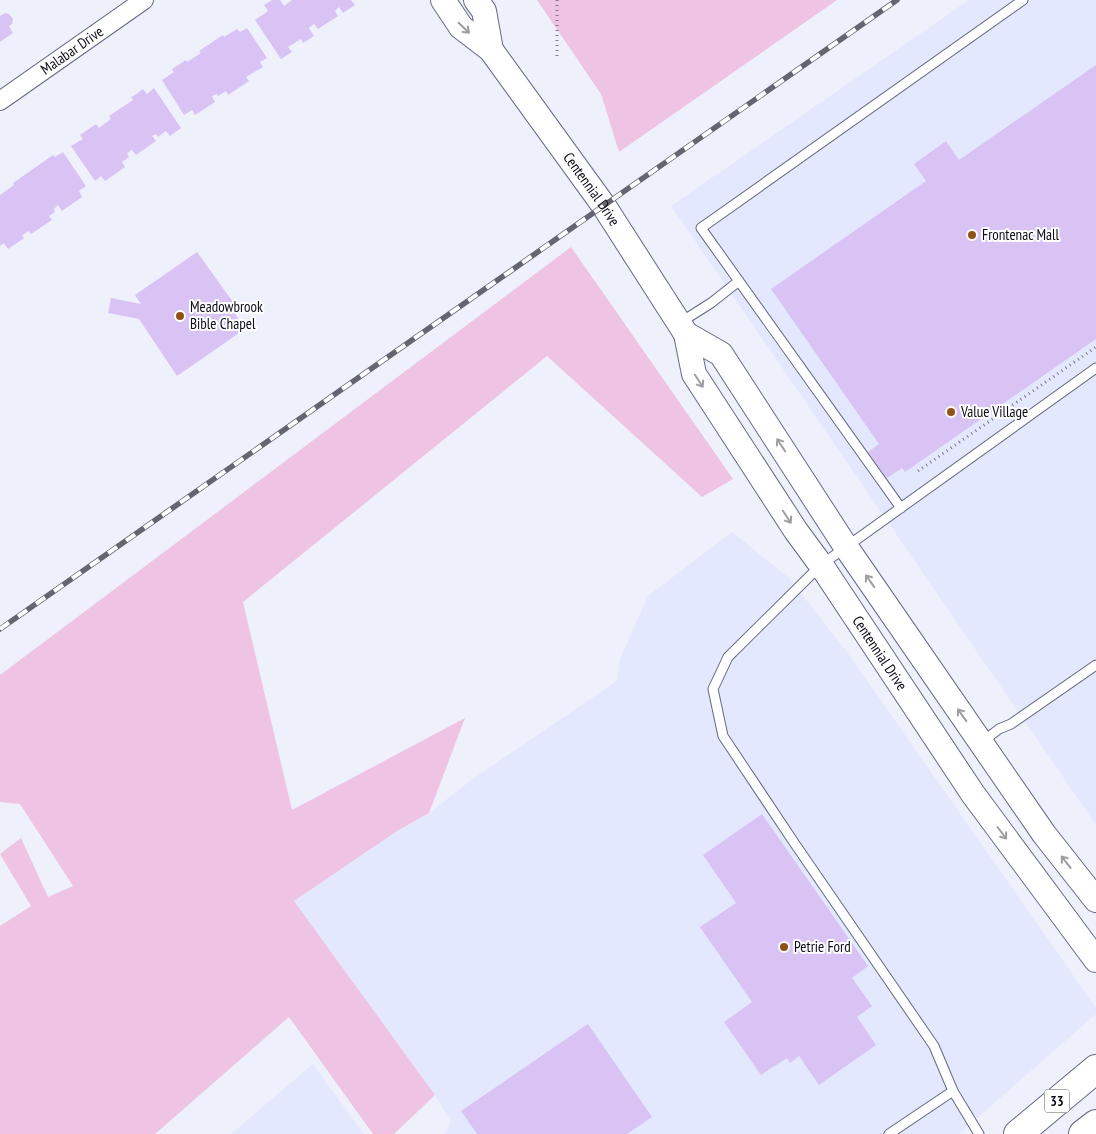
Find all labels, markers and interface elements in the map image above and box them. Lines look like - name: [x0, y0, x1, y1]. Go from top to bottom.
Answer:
- street label: Malabar Drive: [37, 22, 107, 79]
- one-way arrow: [457, 22, 470, 34]
- street label: Centennial Drive: [559, 148, 624, 229]
- place label: Frontenac Mall: [982, 225, 1059, 244]
- marker: Frontenac Mall: [966, 229, 978, 241]
- place label: Meadowbrook Bible Chapel: [190, 297, 263, 333]
- marker: Meadowbrook Bible Chapel: [174, 310, 186, 322]
- one-way arrow: [694, 373, 704, 387]
- place label: Value Village: [960, 402, 1028, 421]
- marker: Value Village: [945, 406, 957, 418]
- one-way arrow: [775, 439, 785, 453]
- one-way arrow: [782, 510, 792, 524]
- one-way arrow: [865, 574, 875, 588]
- street label: Centennial Drive: [848, 612, 912, 694]
- one-way arrow: [957, 708, 967, 722]
- one-way arrow: [996, 826, 1007, 839]
- one-way arrow: [1061, 855, 1071, 869]
- place label: Petrie Ford: [794, 937, 851, 956]
- marker: Petrie Ford: [778, 941, 790, 953]
- road number: 33: [1044, 1090, 1070, 1112]

